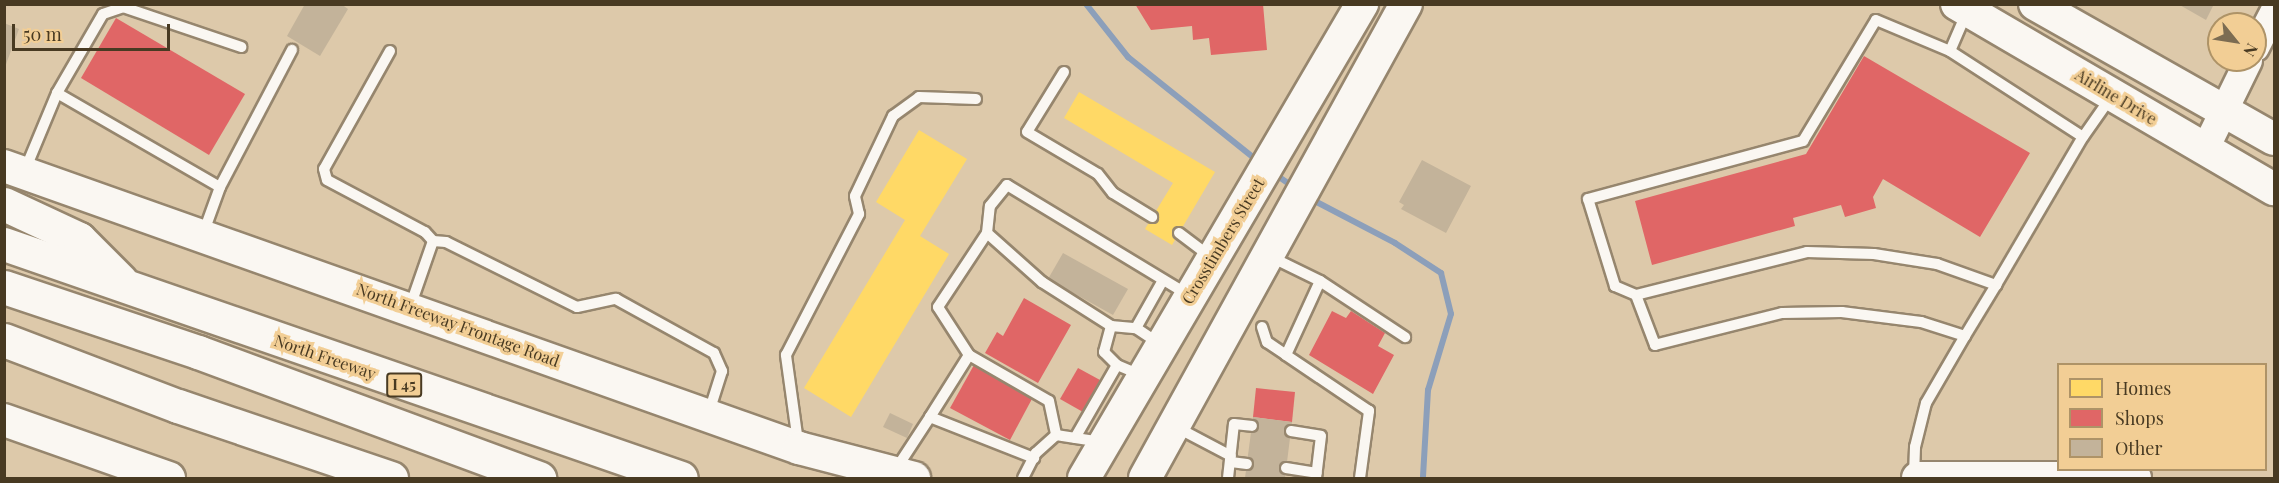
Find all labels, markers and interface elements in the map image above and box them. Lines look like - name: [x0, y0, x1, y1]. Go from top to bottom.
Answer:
- scale bar: [15, 12, 172, 50]
- north arrow: [2207, 12, 2267, 72]
- text: 50 m: [23, 22, 62, 46]
- text: N: [2239, 40, 2263, 61]
- street label: Airline Drive: [2072, 65, 2160, 129]
- street label: Crosstimbers Street: [1178, 174, 1268, 308]
- street label: North Freeway Frontage Road: [354, 279, 562, 371]
- street label: North Freeway: [272, 331, 378, 383]
- legend: [2057, 363, 2267, 471]
- road number: I 45: [386, 373, 422, 397]
- text: Homes: [2115, 376, 2171, 400]
- text: Shops: [2115, 406, 2164, 430]
- text: Other: [2115, 436, 2162, 460]

